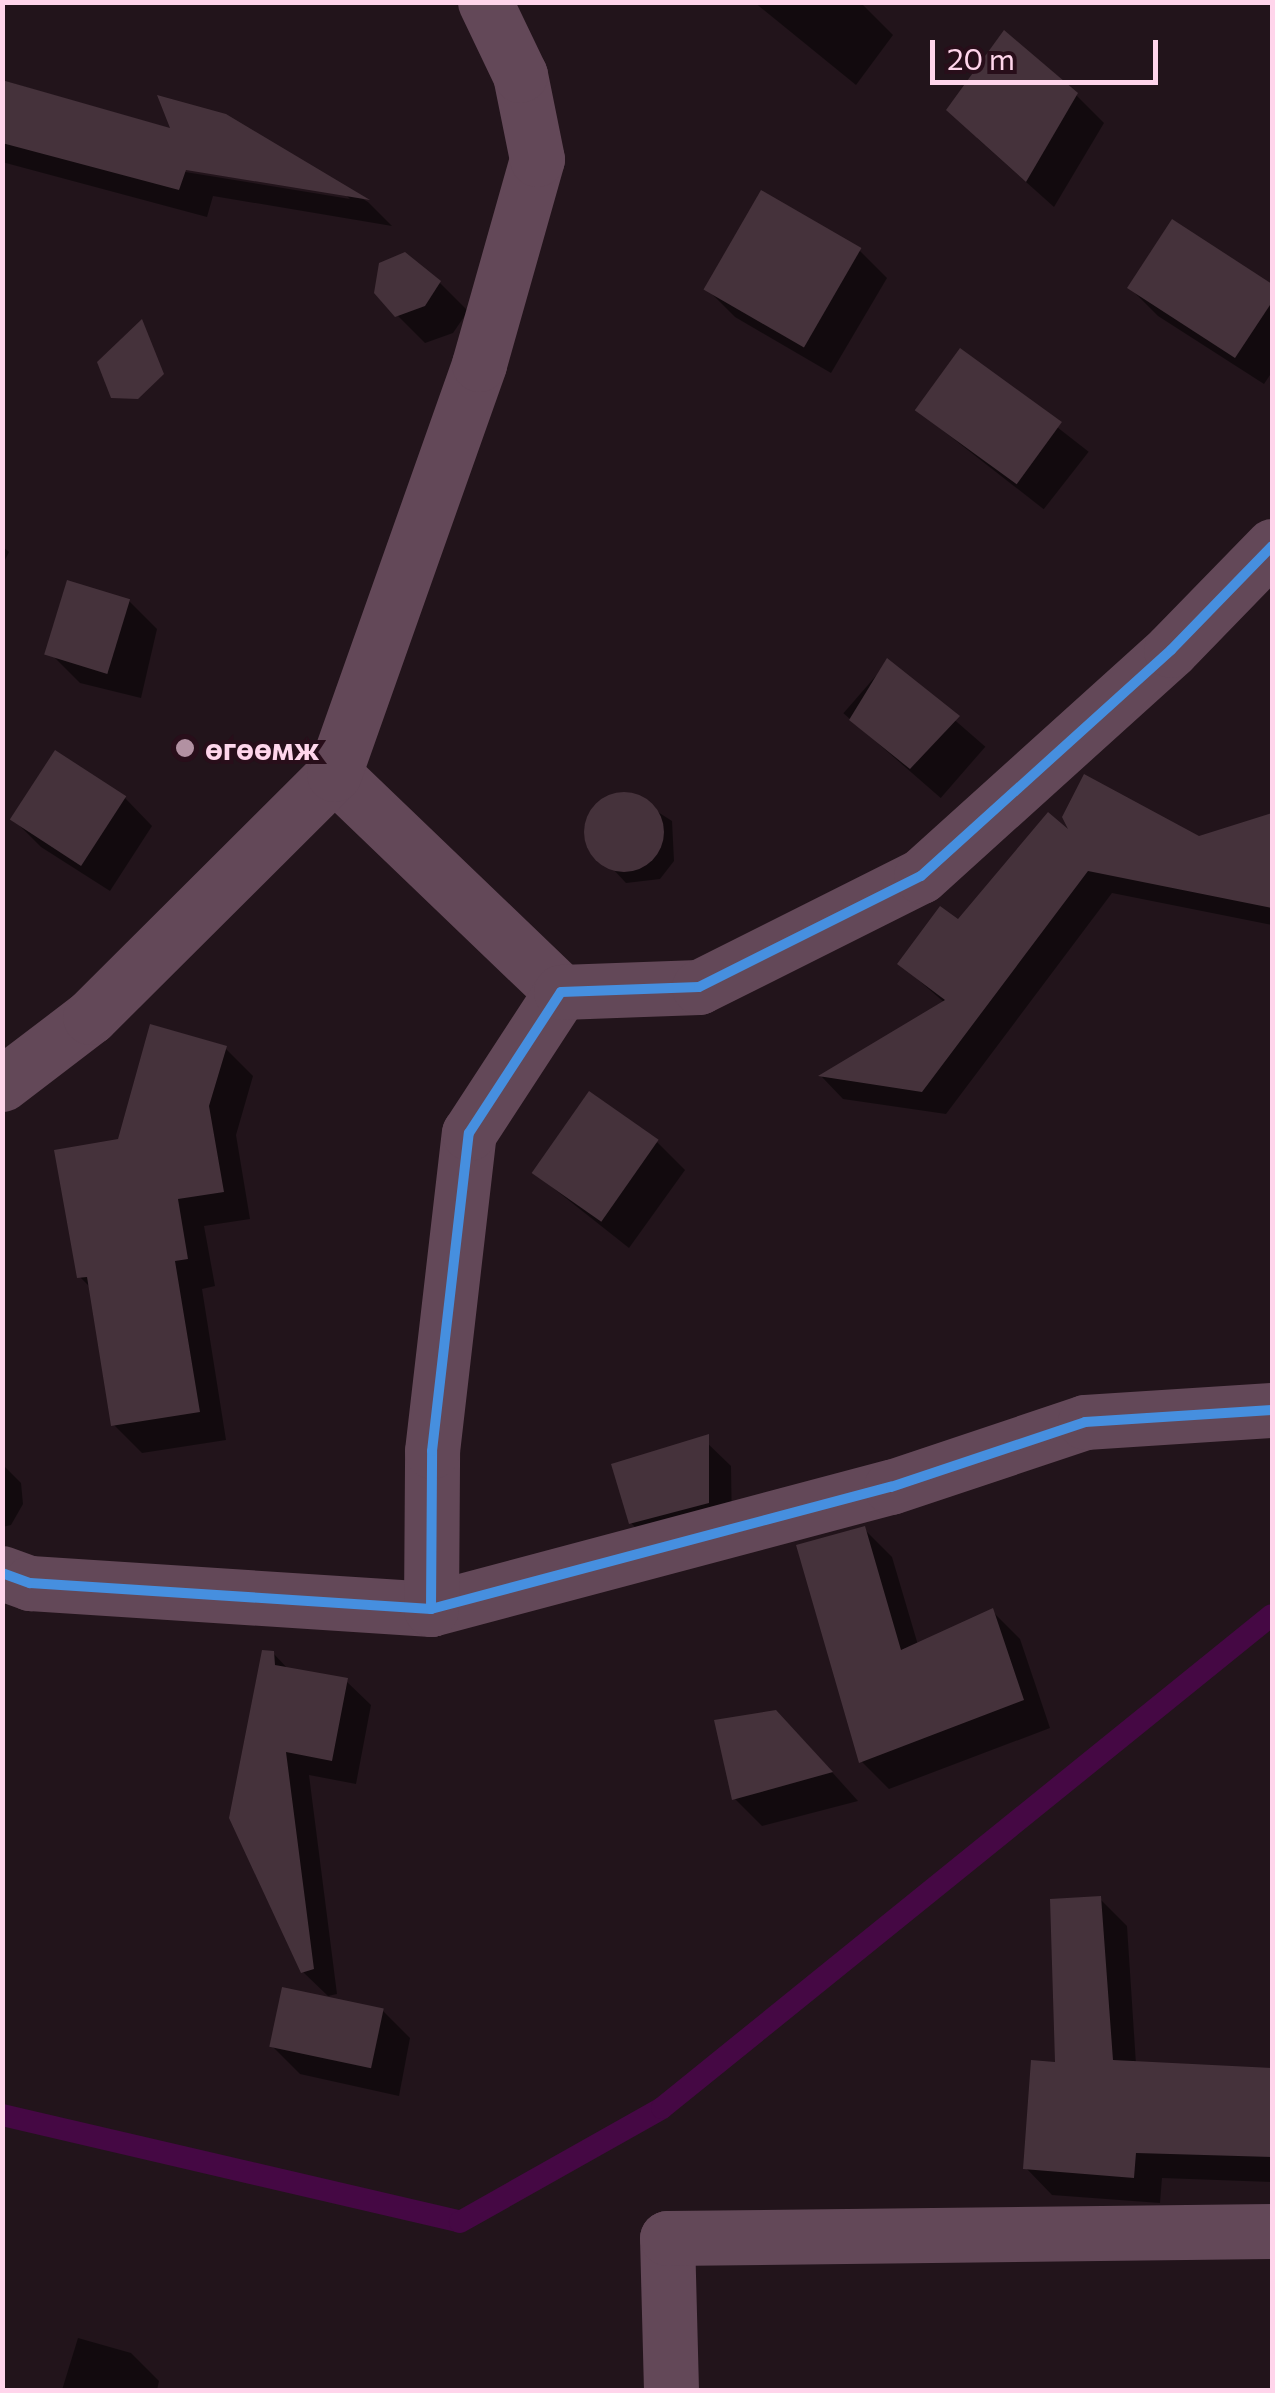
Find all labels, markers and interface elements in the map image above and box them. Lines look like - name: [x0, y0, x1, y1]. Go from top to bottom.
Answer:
- scale bar: [935, 20, 1162, 82]
- text: 20 m: [947, 39, 1015, 76]
- place label: өгөөмж: [205, 730, 319, 766]
- marker: өгөөмж: [174, 737, 196, 759]

